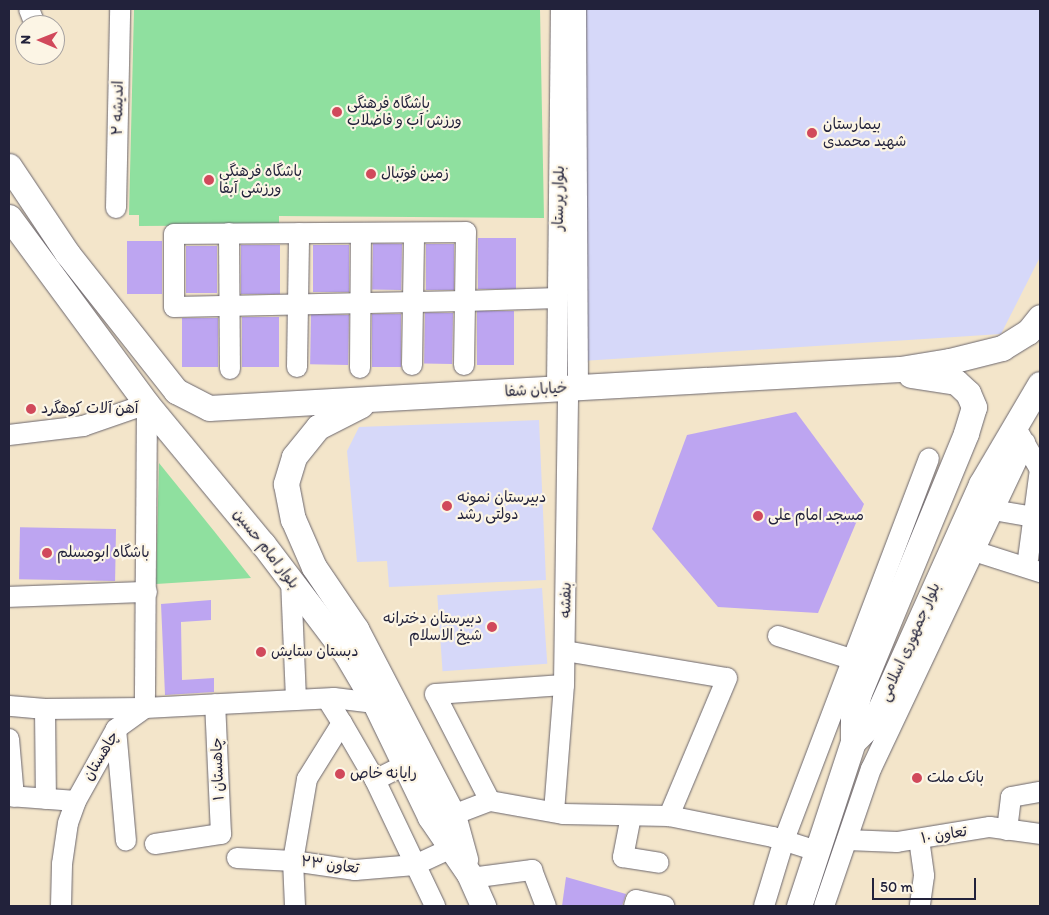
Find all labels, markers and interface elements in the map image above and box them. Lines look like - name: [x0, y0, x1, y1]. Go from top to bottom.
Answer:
- north arrow: [15, 15, 65, 65]
- text: N: [17, 35, 34, 45]
- street label: اندیشه ۲: [109, 80, 127, 136]
- place label: باشگاه فرهنگی ورزش آب و فاضلاب: [347, 94, 462, 129]
- marker: باشگاه فرهنگی ورزش آب و فاضلاب: [331, 106, 343, 118]
- place label: بیمارستان شهید محمدی: [823, 115, 906, 150]
- marker: بیمارستان شهید محمدی: [805, 126, 819, 140]
- place label: باشگاه فرهنگی ورزشی آبفا: [219, 162, 302, 197]
- place label: زمین فوتبال: [381, 165, 449, 183]
- street label: بلوار پرستار: [549, 165, 569, 231]
- marker: زمین فوتبال: [365, 168, 377, 180]
- marker: باشگاه فرهنگی ورزشی آبفا: [203, 174, 215, 186]
- street label: خیابان شفا: [504, 379, 568, 401]
- place label: آهن آلات کوهگرد: [41, 400, 138, 418]
- marker: آهن آلات کوهگرد: [25, 403, 37, 415]
- place label: دبیرستان نمونه دولتی رشد: [457, 488, 546, 523]
- marker: دبیرستان نمونه دولتی رشد: [441, 500, 453, 512]
- street label: بلوار امام حسین: [229, 505, 303, 593]
- place label: مسجد امام علی: [768, 507, 864, 525]
- marker: مسجد امام علی: [752, 510, 764, 522]
- place label: باشگاه ابومسلم: [57, 544, 150, 562]
- marker: باشگاه ابومسلم: [41, 547, 53, 559]
- street label: بلوار جمهوری اسلامی: [876, 580, 944, 704]
- street label: بنفشه: [557, 582, 575, 618]
- place label: دبیرستان دخترانه شیخ الاسلام: [383, 609, 482, 644]
- marker: دبیرستان دخترانه شیخ الاسلام: [486, 621, 498, 633]
- place label: دبستان ستایش: [271, 643, 359, 661]
- marker: دبستان ستایش: [255, 646, 267, 658]
- street label: چاهستان: [79, 728, 123, 784]
- street label: چاهستان ۱: [208, 737, 228, 801]
- place label: رایانه خاص: [350, 765, 417, 783]
- marker: رایانه خاص: [334, 768, 346, 780]
- place label: بانک ملت: [927, 769, 984, 787]
- marker: بانک ملت: [911, 772, 923, 784]
- street label: تعاون ۱۰: [920, 822, 968, 848]
- street label: تعاون ۲۳: [300, 852, 360, 878]
- scale bar: [874, 868, 978, 900]
- text: 50 m: [880, 878, 913, 896]

